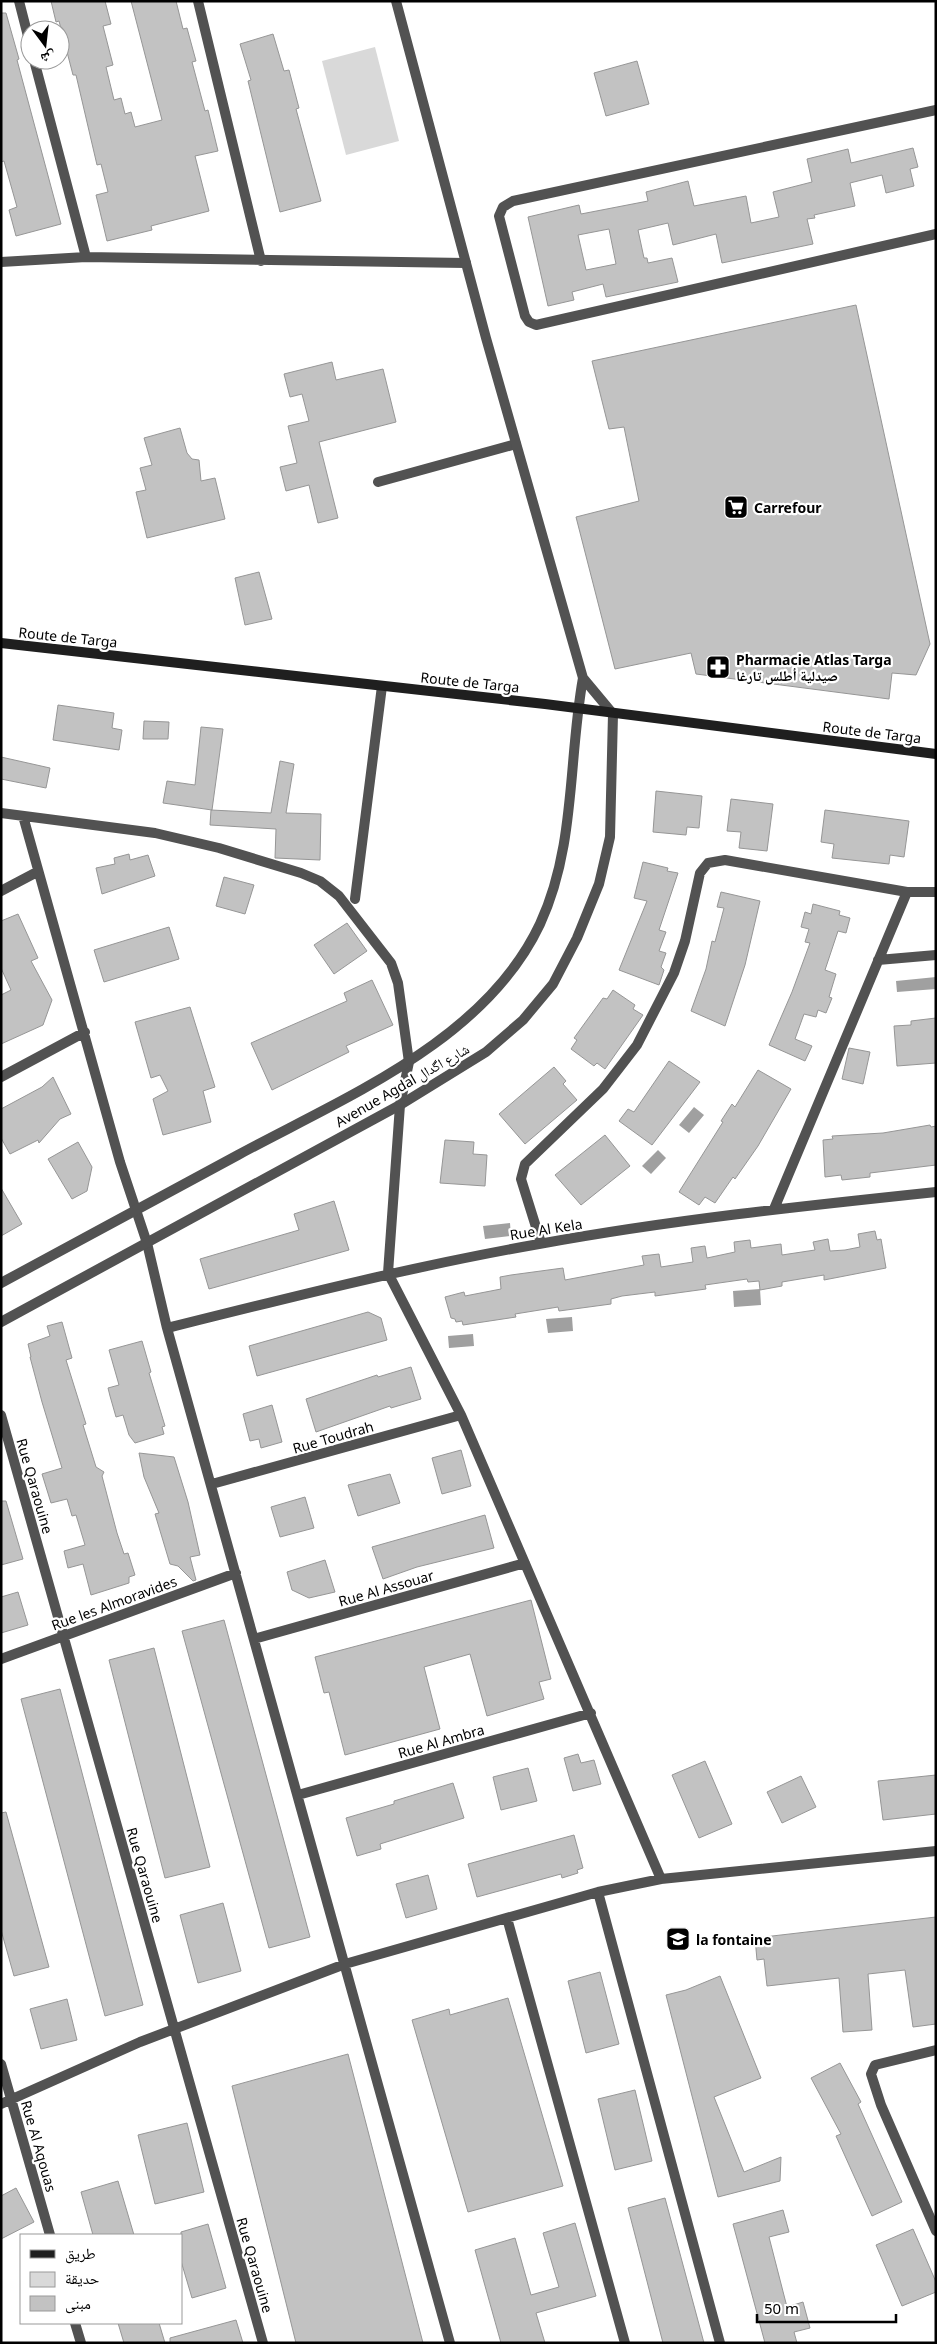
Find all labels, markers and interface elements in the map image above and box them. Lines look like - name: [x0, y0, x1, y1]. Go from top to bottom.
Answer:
- north arrow: [20, 20, 70, 70]
- text: ش: [39, 47, 58, 69]
- supermarket icon: Carrefour: [723, 494, 749, 520]
- place label: Carrefour: [754, 498, 822, 517]
- street label: Route de Targa: [18, 622, 118, 652]
- place label: Pharmacie Atlas Targa صيدلية أطلس تارغا: [736, 650, 892, 685]
- pharmacy icon: Pharmacie Atlas Targa صيدلية أطلس تارغا: [705, 654, 731, 680]
- street label: Route de Targa: [420, 667, 520, 697]
- street label: Route de Targa: [822, 717, 922, 747]
- street label: Avenue Agdal شارع اگدال: [332, 1039, 473, 1132]
- street label: Rue Al Kela: [508, 1214, 584, 1244]
- street label: Rue Toudrah: [290, 1416, 376, 1458]
- street label: Rue Qaraouine: [12, 1436, 58, 1536]
- street label: Rue Al Assouar: [336, 1565, 436, 1611]
- street label: Rue les Almoravides: [49, 1571, 180, 1635]
- street label: Rue Al Ambra: [396, 1720, 486, 1762]
- street label: Rue Qaraouine: [122, 1825, 168, 1925]
- school or university icon: la fontaine: [665, 1926, 691, 1952]
- place label: la fontaine: [696, 1930, 772, 1949]
- street label: Rue Al Aqouas: [17, 2098, 61, 2194]
- street label: Rue Qaraouine: [232, 2215, 278, 2315]
- legend: [20, 2234, 182, 2324]
- text: طريق: [65, 2243, 96, 2264]
- text: حديقة: [65, 2268, 100, 2288]
- scale bar: [757, 2292, 896, 2324]
- text: مبنى: [65, 2293, 91, 2314]
- text: 50 m: [764, 2298, 799, 2318]

